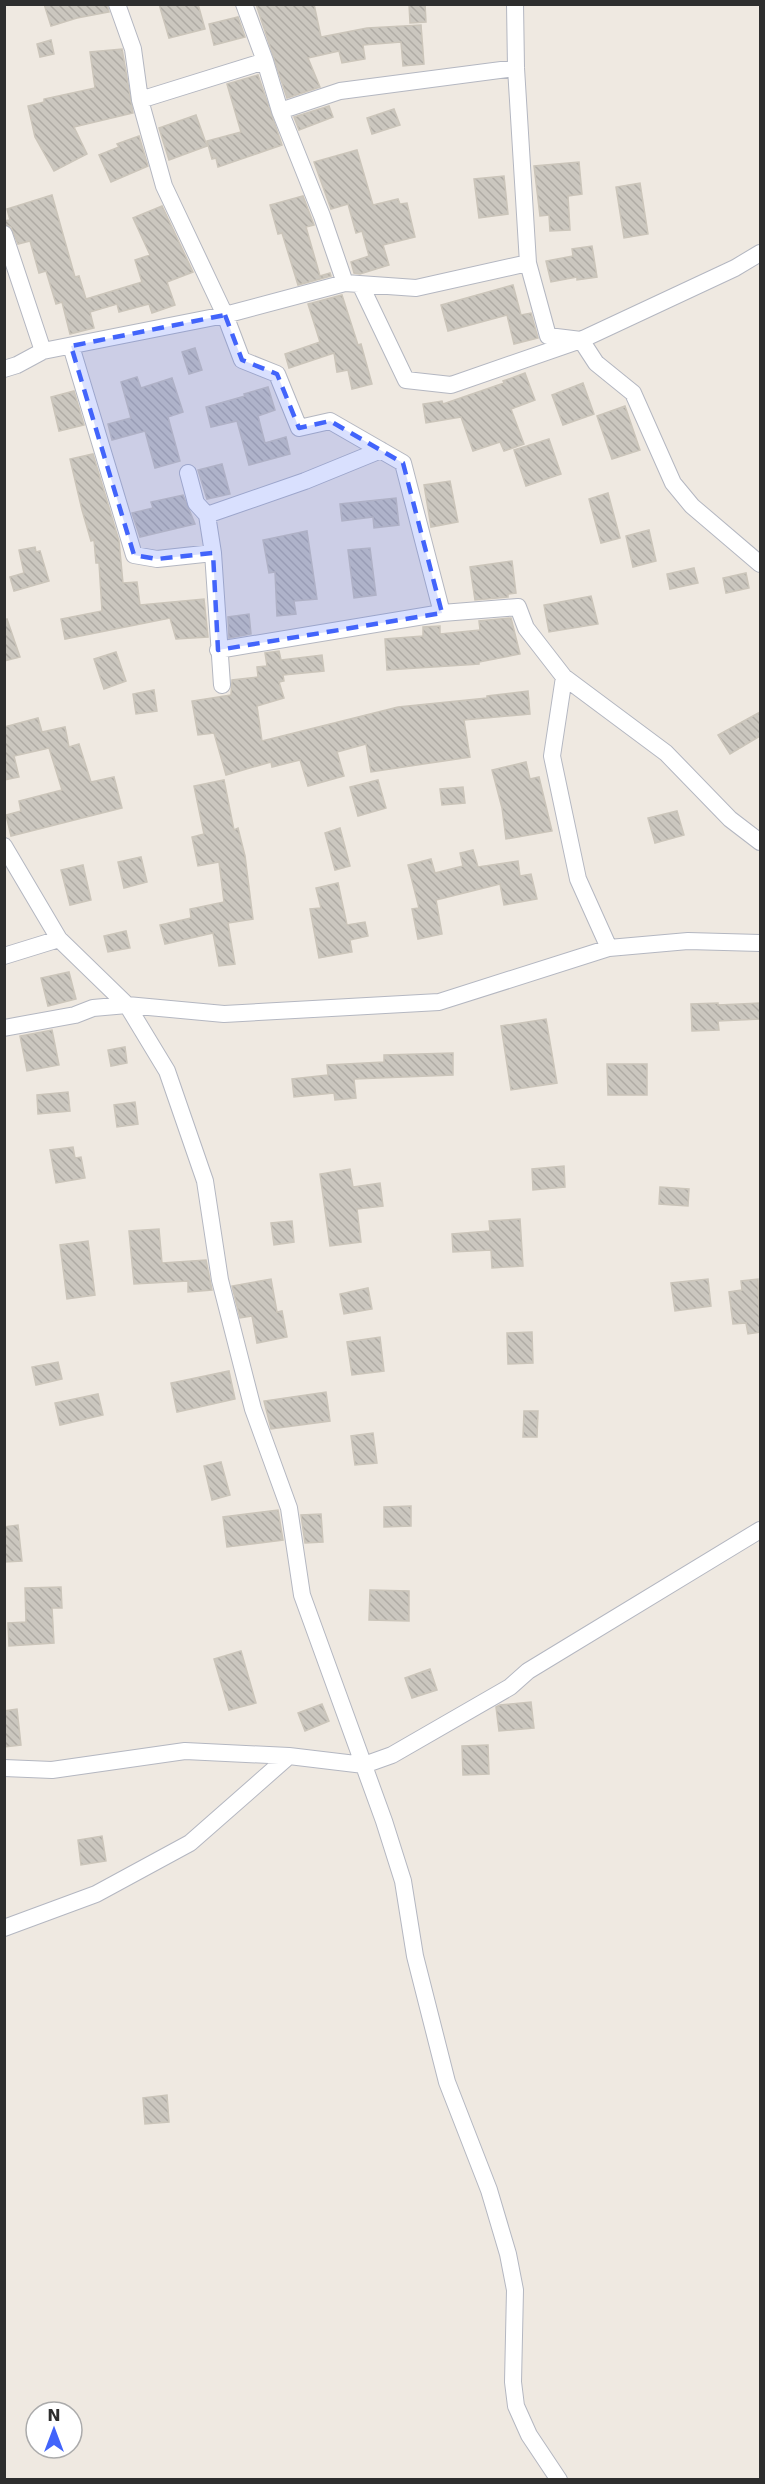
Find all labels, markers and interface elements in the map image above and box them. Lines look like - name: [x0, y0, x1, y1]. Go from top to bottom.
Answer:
- north arrow: [24, 2400, 84, 2460]
- text: N: [47, 2406, 61, 2425]

